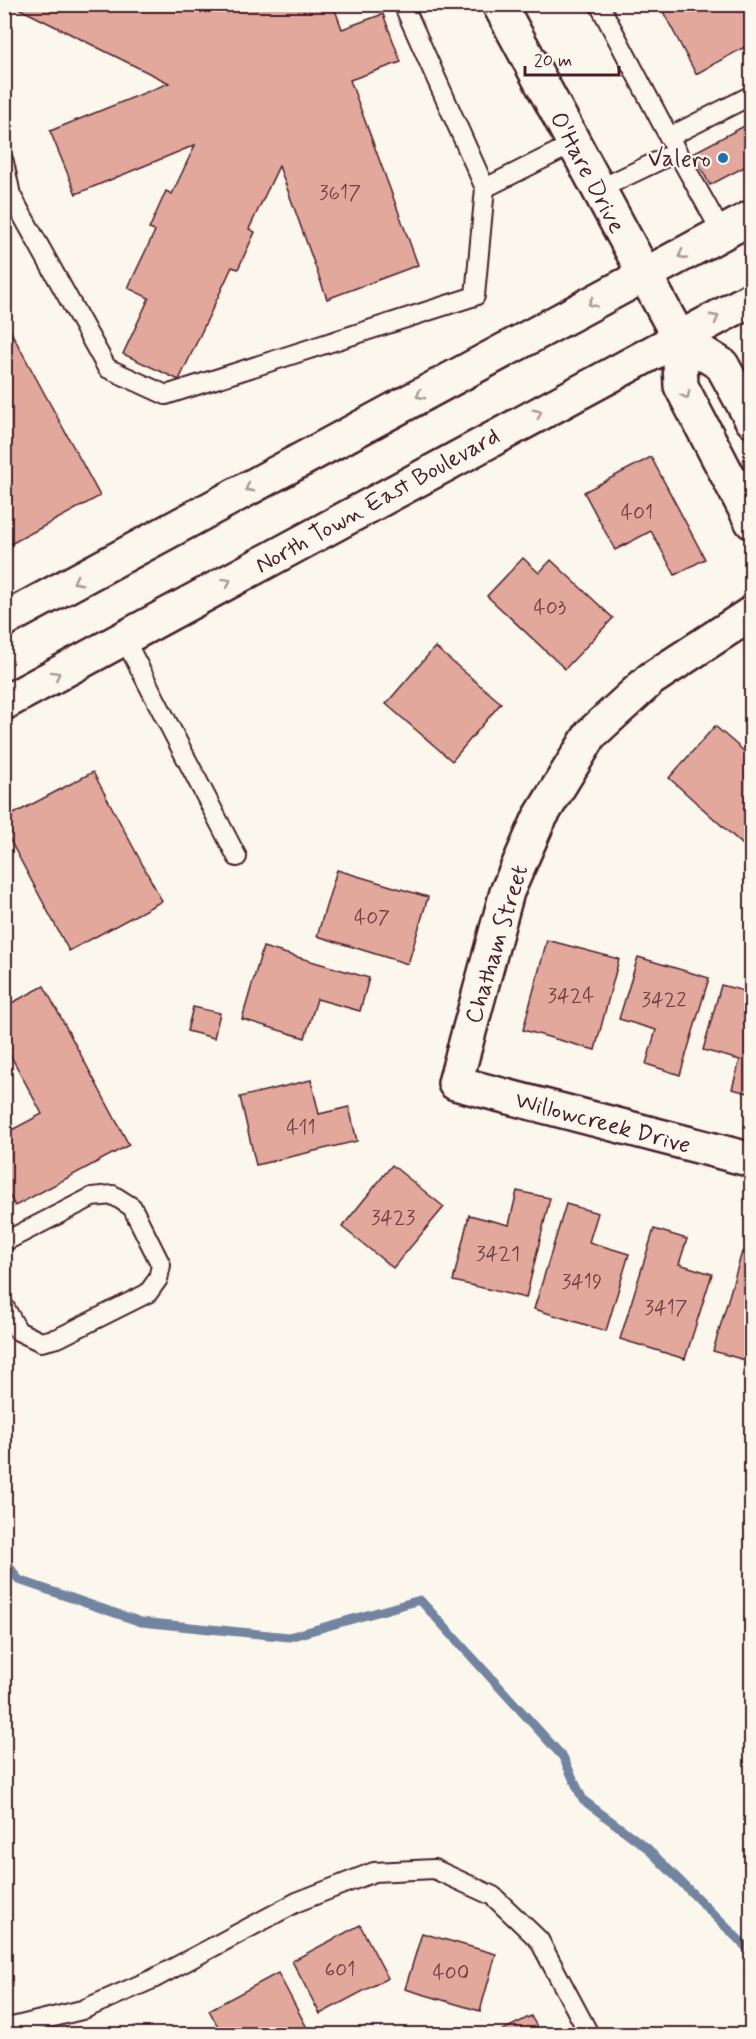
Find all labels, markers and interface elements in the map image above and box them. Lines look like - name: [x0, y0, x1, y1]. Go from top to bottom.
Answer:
- scale bar: [525, 39, 620, 77]
- text: 20 m: [534, 49, 572, 73]
- street label: O'Hare Drive: [542, 107, 632, 239]
- place label: Valero: [648, 144, 711, 175]
- marker: Valero: [716, 151, 730, 165]
- house number: 3617: [319, 179, 361, 207]
- one-way arrow: [677, 248, 688, 259]
- one-way arrow: [588, 296, 598, 307]
- one-way arrow: [709, 314, 720, 326]
- one-way arrow: [416, 388, 426, 399]
- one-way arrow: [679, 389, 690, 400]
- one-way arrow: [532, 409, 543, 420]
- street label: North Town East Boulevard: [250, 421, 505, 581]
- one-way arrow: [244, 481, 255, 492]
- house number: 401: [621, 499, 653, 527]
- one-way arrow: [73, 574, 83, 585]
- one-way arrow: [221, 578, 231, 589]
- house number: 403: [534, 594, 567, 622]
- one-way arrow: [50, 671, 60, 682]
- street label: Chatham Street: [459, 861, 536, 1028]
- house number: 407: [354, 904, 390, 932]
- house number: 3424: [548, 982, 594, 1010]
- house number: 3422: [641, 986, 687, 1014]
- street label: Willowcreek Drive: [511, 1085, 694, 1162]
- house number: 411: [286, 1114, 316, 1142]
- house number: 3423: [371, 1204, 416, 1232]
- house number: 3421: [476, 1240, 520, 1268]
- house number: 3419: [562, 1268, 602, 1296]
- house number: 3417: [644, 1294, 688, 1322]
- house number: 601: [325, 1956, 355, 1984]
- house number: 400: [433, 1959, 469, 1987]

